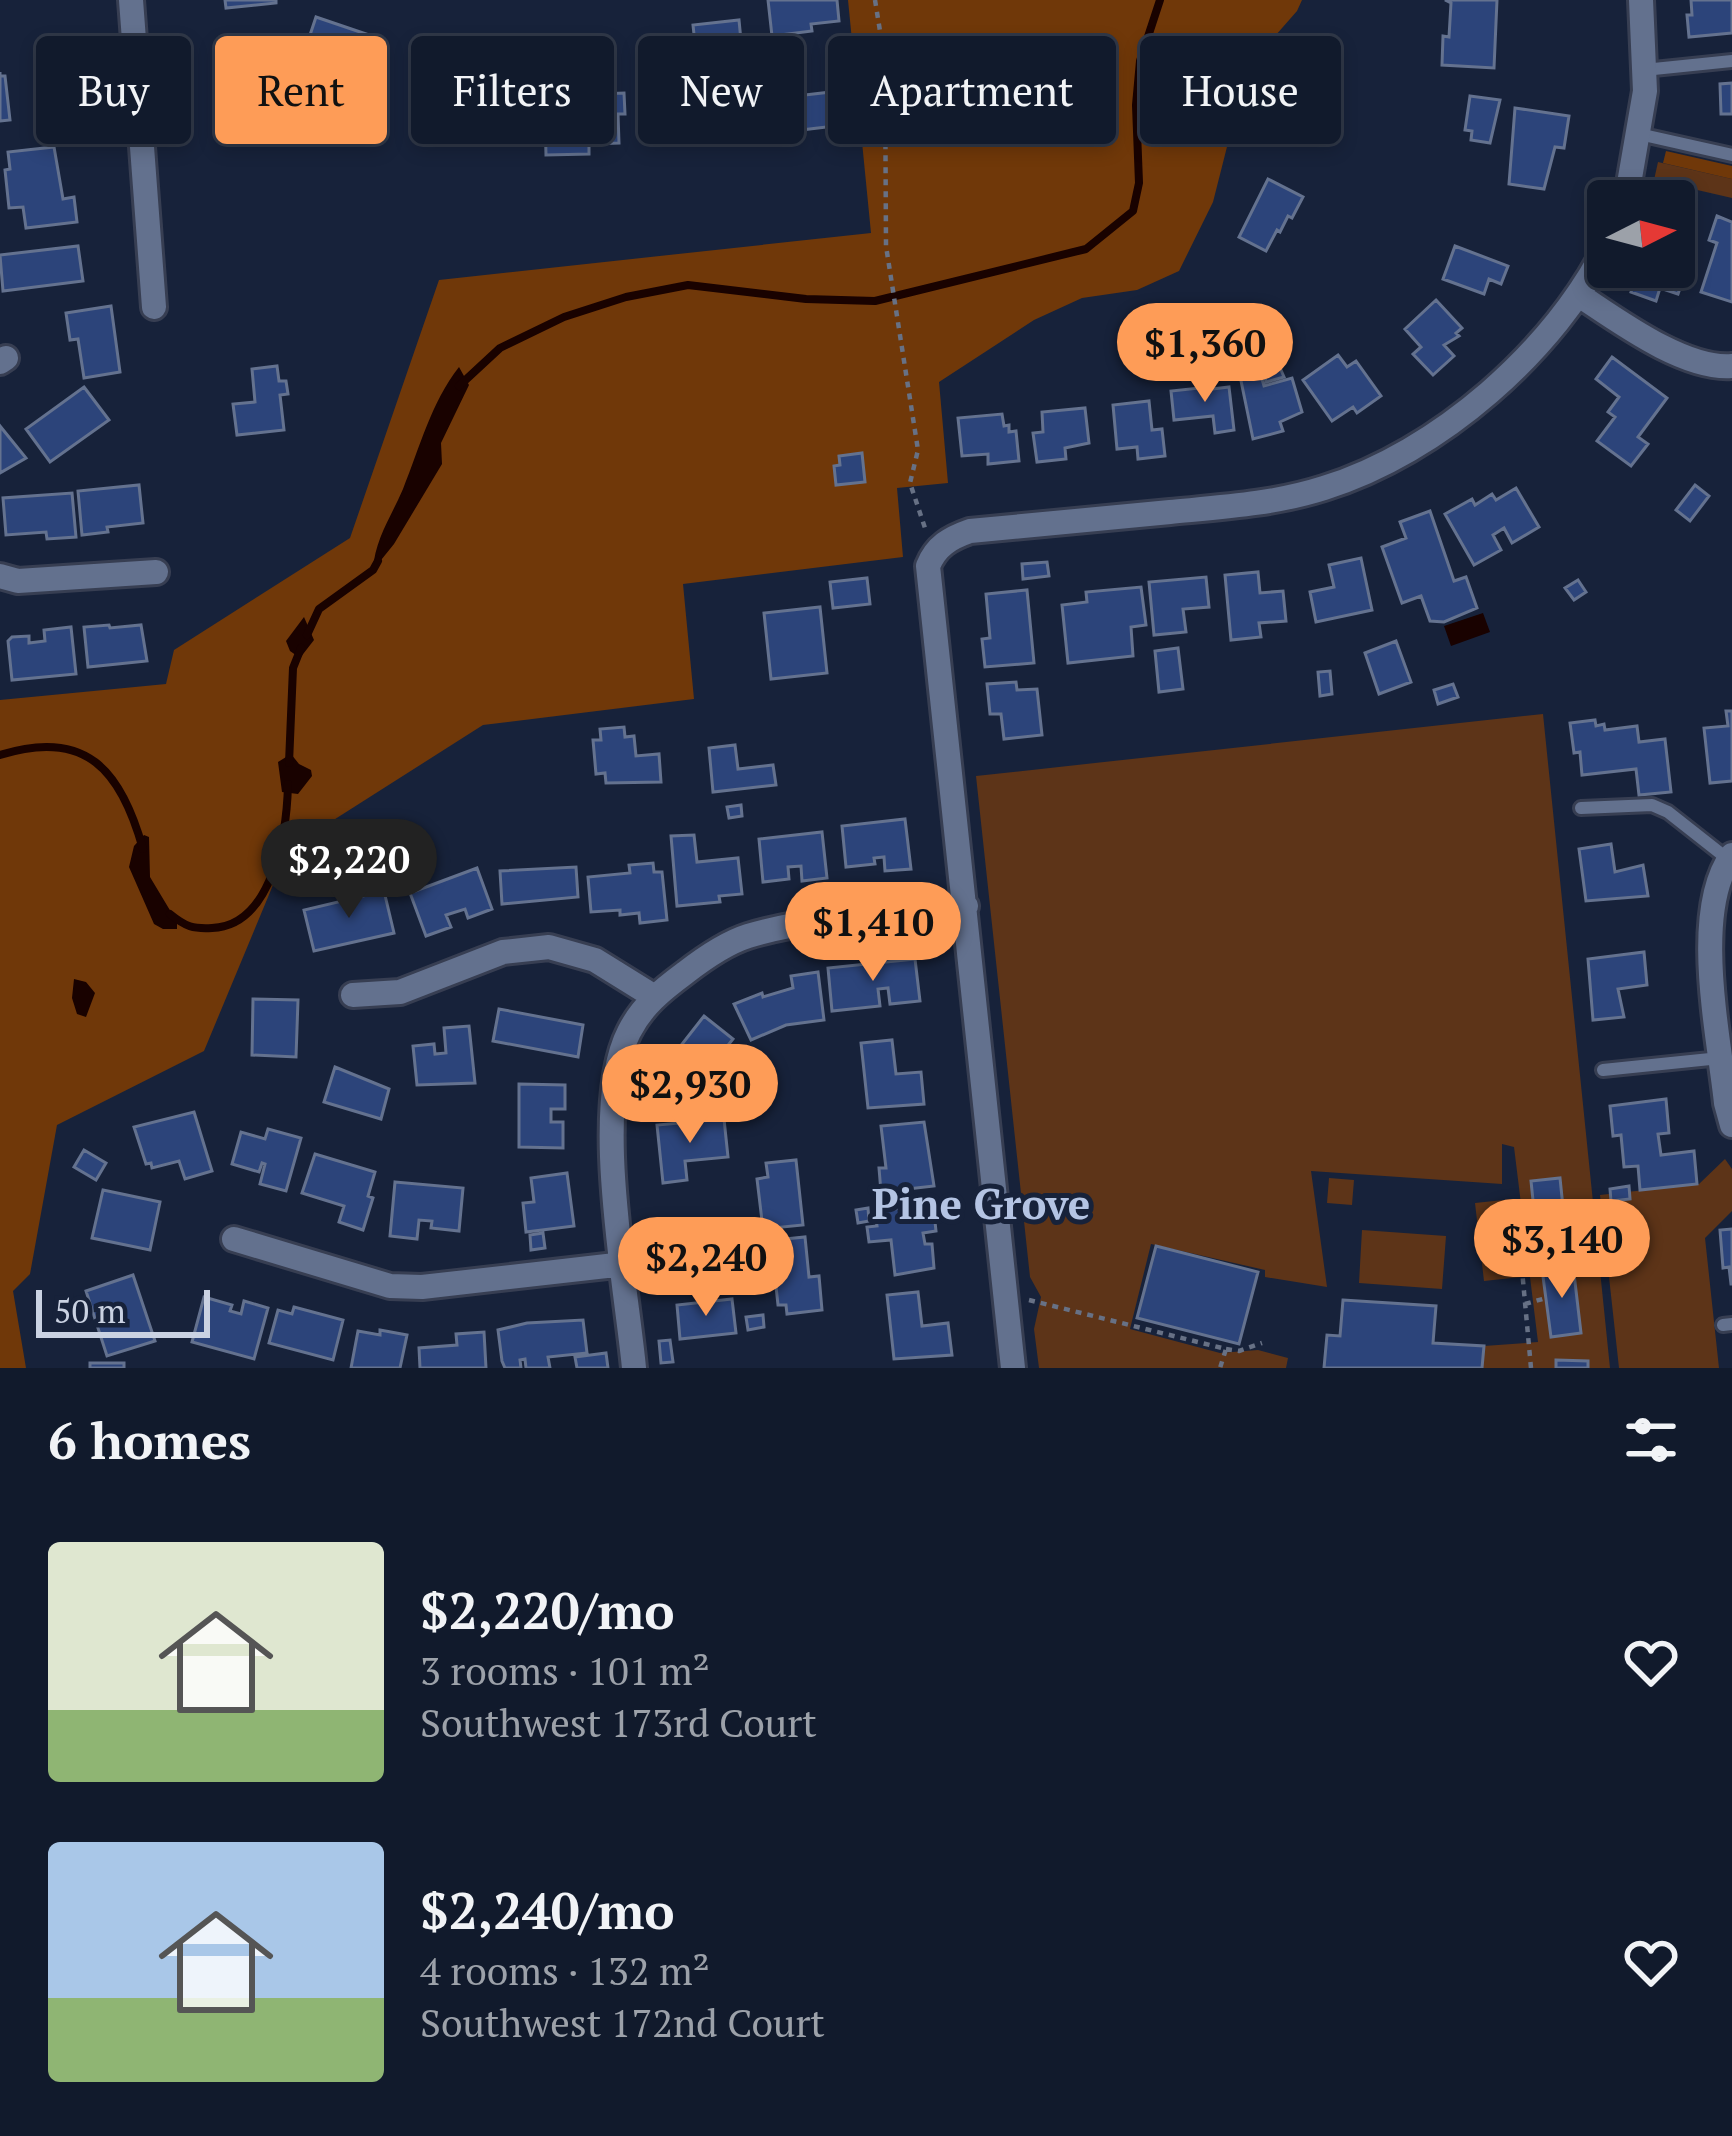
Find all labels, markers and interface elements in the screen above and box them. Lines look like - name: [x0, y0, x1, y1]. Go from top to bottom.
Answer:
- chip: Buy: [36, 36, 191, 144]
- chip: Rent: [215, 36, 387, 144]
- chip: Filters: [411, 36, 614, 144]
- chip: New: [638, 36, 804, 144]
- chip: Apartment: [828, 36, 1116, 144]
- chip: House: [1140, 36, 1341, 144]
- north arrow: [1587, 180, 1695, 288]
- map controls: [1587, 180, 1695, 288]
- pin: $1,360: [1107, 303, 1303, 405]
- text: $1,360: [1144, 316, 1266, 368]
- pin: $2,220: [251, 819, 447, 921]
- text: $2,220: [288, 832, 410, 884]
- pin: $1,410: [775, 882, 971, 984]
- text: $1,410: [812, 895, 934, 947]
- pin: $2,930: [592, 1044, 788, 1146]
- text: $2,930: [629, 1057, 751, 1109]
- district label: Pine Grove: [872, 1175, 1090, 1231]
- pin: $3,140: [1464, 1199, 1660, 1301]
- text: $3,140: [1501, 1212, 1623, 1264]
- pin: $2,240: [608, 1217, 804, 1319]
- text: $2,240: [645, 1230, 767, 1282]
- scale bar: [36, 1284, 210, 1337]
- text: 50 m: [54, 1289, 126, 1332]
- text: 6 homes: [48, 1406, 251, 1474]
- icon: filters: [1618, 1407, 1684, 1473]
- text: $2,220/mo: [420, 1576, 675, 1644]
- icon: home: [144, 1590, 288, 1734]
- icon: heart: [1618, 1629, 1684, 1695]
- text: 3 rooms · 101 m²: [420, 1644, 710, 1696]
- text: Southwest 173rd Court: [420, 1696, 817, 1748]
- text: $2,240/mo: [420, 1876, 675, 1944]
- icon: home: [144, 1890, 288, 2034]
- icon: heart: [1618, 1929, 1684, 1995]
- text: 4 rooms · 132 m²: [420, 1944, 710, 1996]
- text: Southwest 172nd Court: [420, 1996, 825, 2048]

